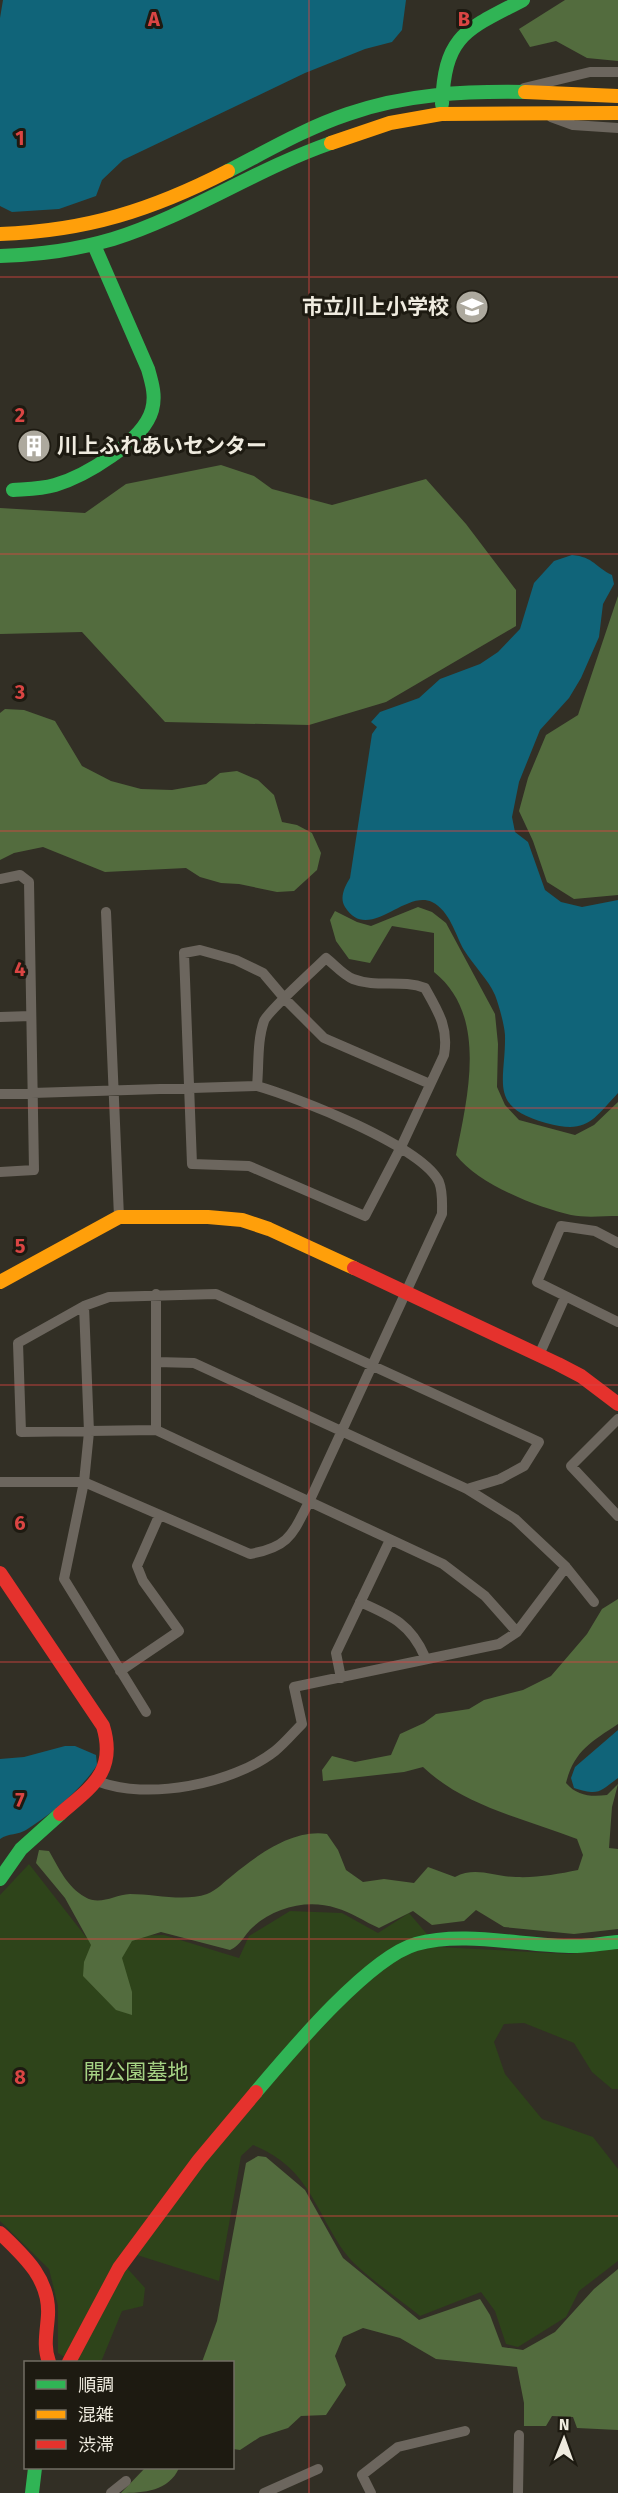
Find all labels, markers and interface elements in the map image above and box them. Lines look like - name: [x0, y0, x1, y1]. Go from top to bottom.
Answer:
- text: A: [147, 7, 161, 31]
- text: B: [458, 7, 470, 31]
- text: 1: [15, 126, 25, 150]
- school or university icon: 市立川上小学校: [454, 289, 490, 325]
- place label: 市立川上小学校: [302, 294, 449, 320]
- text: 2: [15, 403, 25, 427]
- building icon: 川上ふれあいセンター: [16, 428, 52, 464]
- place label: 川上ふれあいセンター: [57, 433, 267, 459]
- text: 3: [14, 680, 25, 704]
- text: 4: [14, 957, 26, 981]
- text: 5: [15, 1234, 26, 1258]
- text: 6: [14, 1511, 26, 1535]
- text: 7: [15, 1788, 25, 1812]
- park label: 開公園墓地: [84, 2059, 189, 2085]
- text: 8: [14, 2065, 26, 2089]
- legend: [24, 2361, 234, 2469]
- text: 順調: [78, 2374, 114, 2396]
- text: 混雑: [78, 2404, 114, 2426]
- north arrow: [534, 2409, 594, 2469]
- text: N: [559, 2415, 570, 2434]
- text: 渋滞: [78, 2434, 114, 2456]

